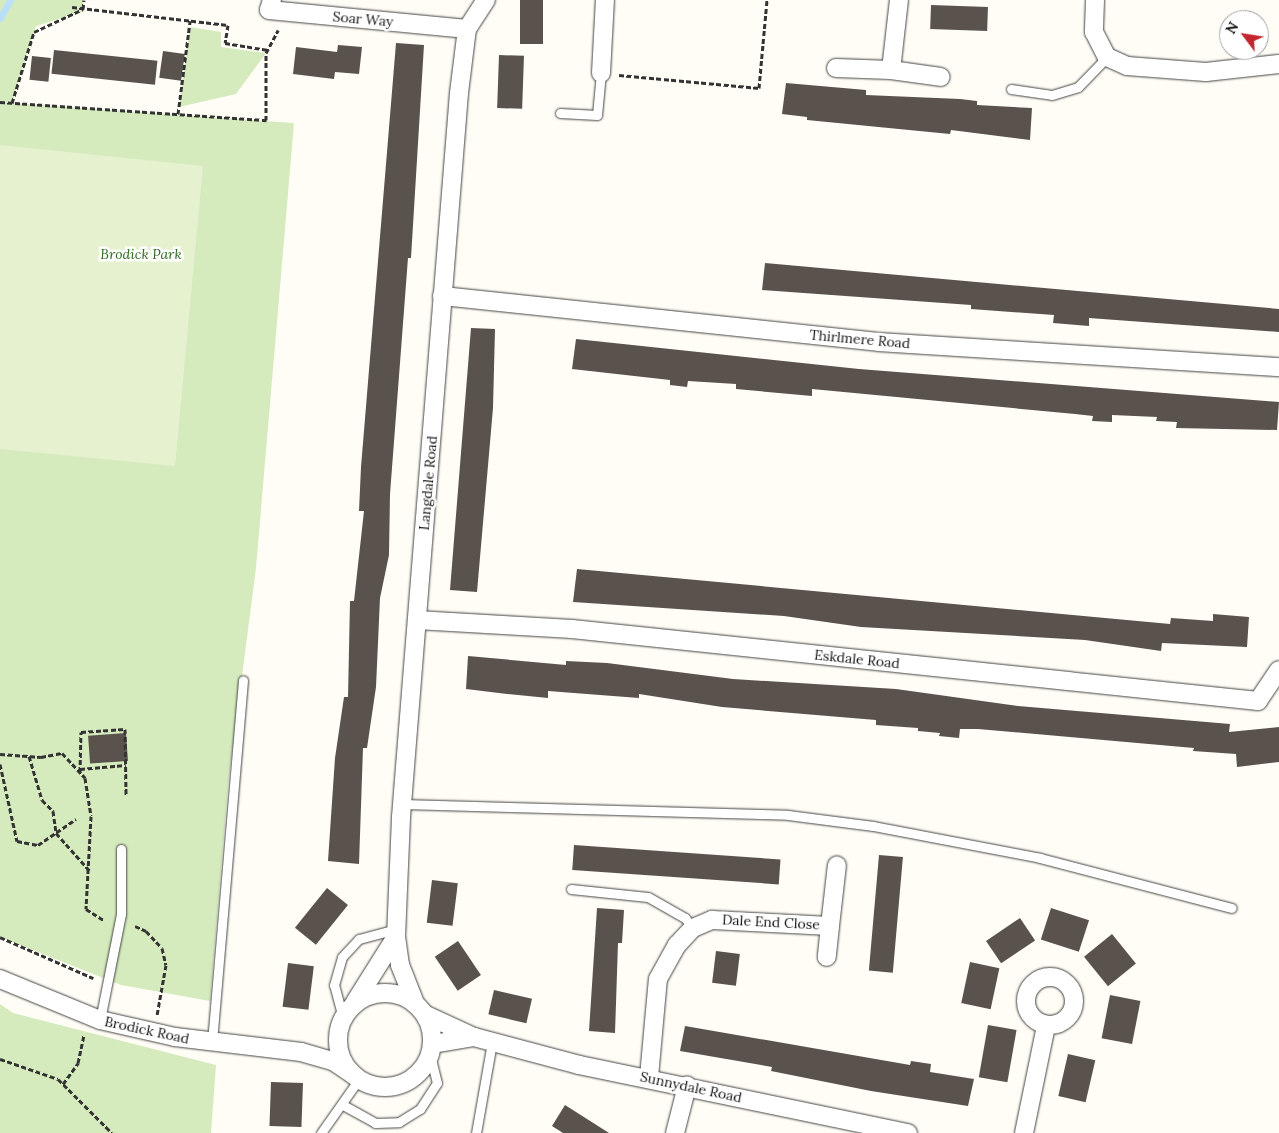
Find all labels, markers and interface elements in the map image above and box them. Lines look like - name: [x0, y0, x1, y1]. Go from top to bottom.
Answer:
- street label: Soar Way: [332, 8, 394, 30]
- north arrow: [1219, 10, 1269, 60]
- text: N: [1221, 19, 1242, 37]
- park label: Brodick Park: [100, 246, 182, 262]
- street label: Thirlmere Road: [809, 326, 911, 352]
- street label: Langdale Road: [415, 435, 441, 531]
- street label: Eskdale Road: [813, 646, 901, 672]
- street label: Dale End Close: [722, 911, 820, 933]
- street label: Brodick Road: [103, 1013, 191, 1047]
- street label: Sunnydale Road: [639, 1068, 743, 1106]

